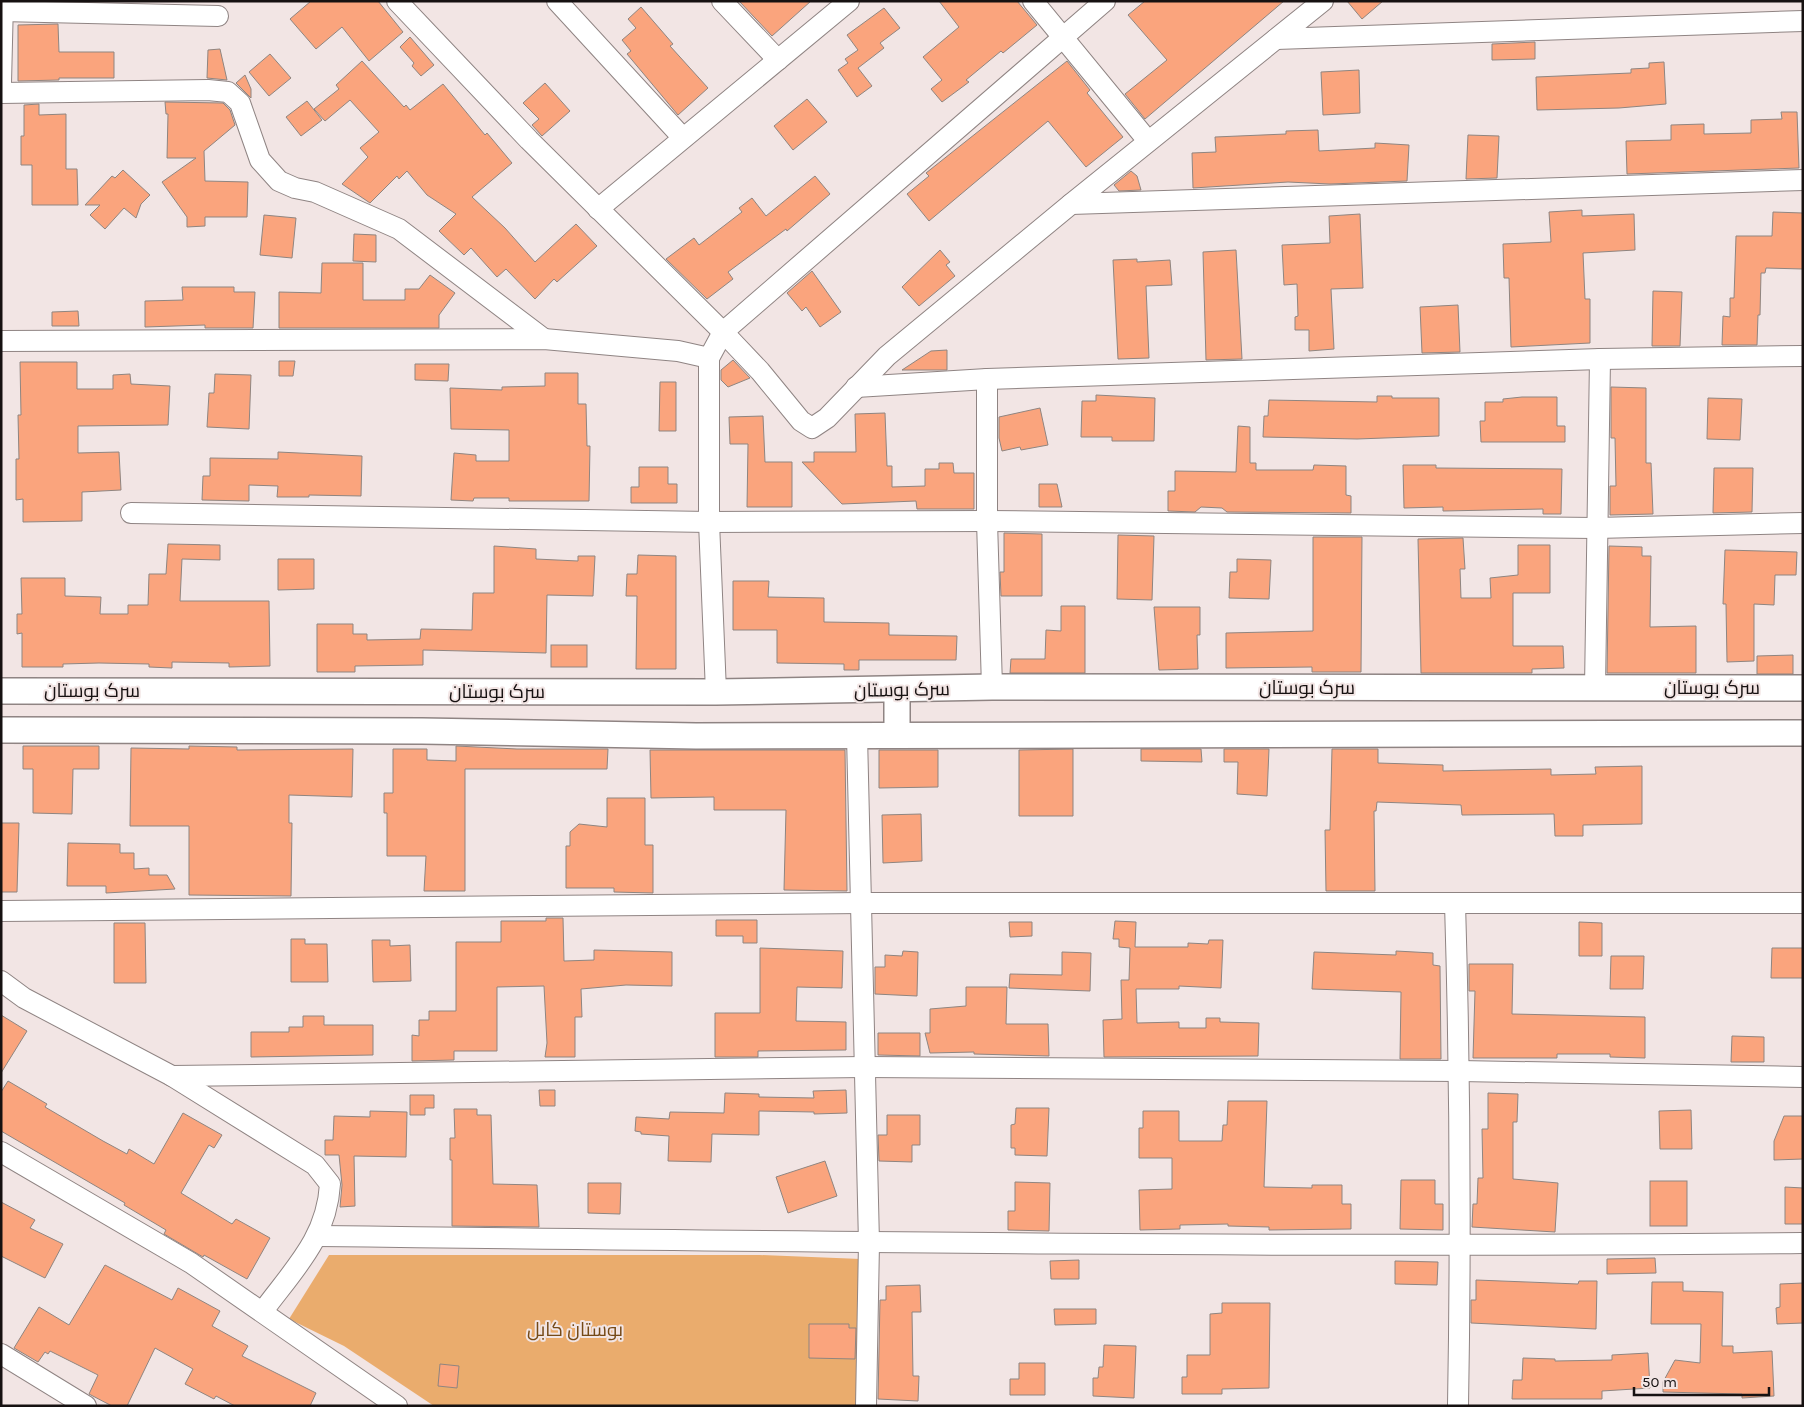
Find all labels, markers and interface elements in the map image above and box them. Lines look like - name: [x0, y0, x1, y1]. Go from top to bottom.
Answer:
- street label: سرک بوستان: [1259, 677, 1355, 699]
- street label: سرک بوستان: [1664, 677, 1760, 699]
- street label: سرک بوستان: [854, 678, 950, 702]
- street label: سرک بوستان: [44, 680, 140, 702]
- street label: سرک بوستان: [449, 681, 545, 703]
- park label: بوستان کابل: [527, 1319, 623, 1341]
- scale bar: [1634, 1364, 1769, 1396]
- text: 50 m: [1642, 1373, 1677, 1391]

